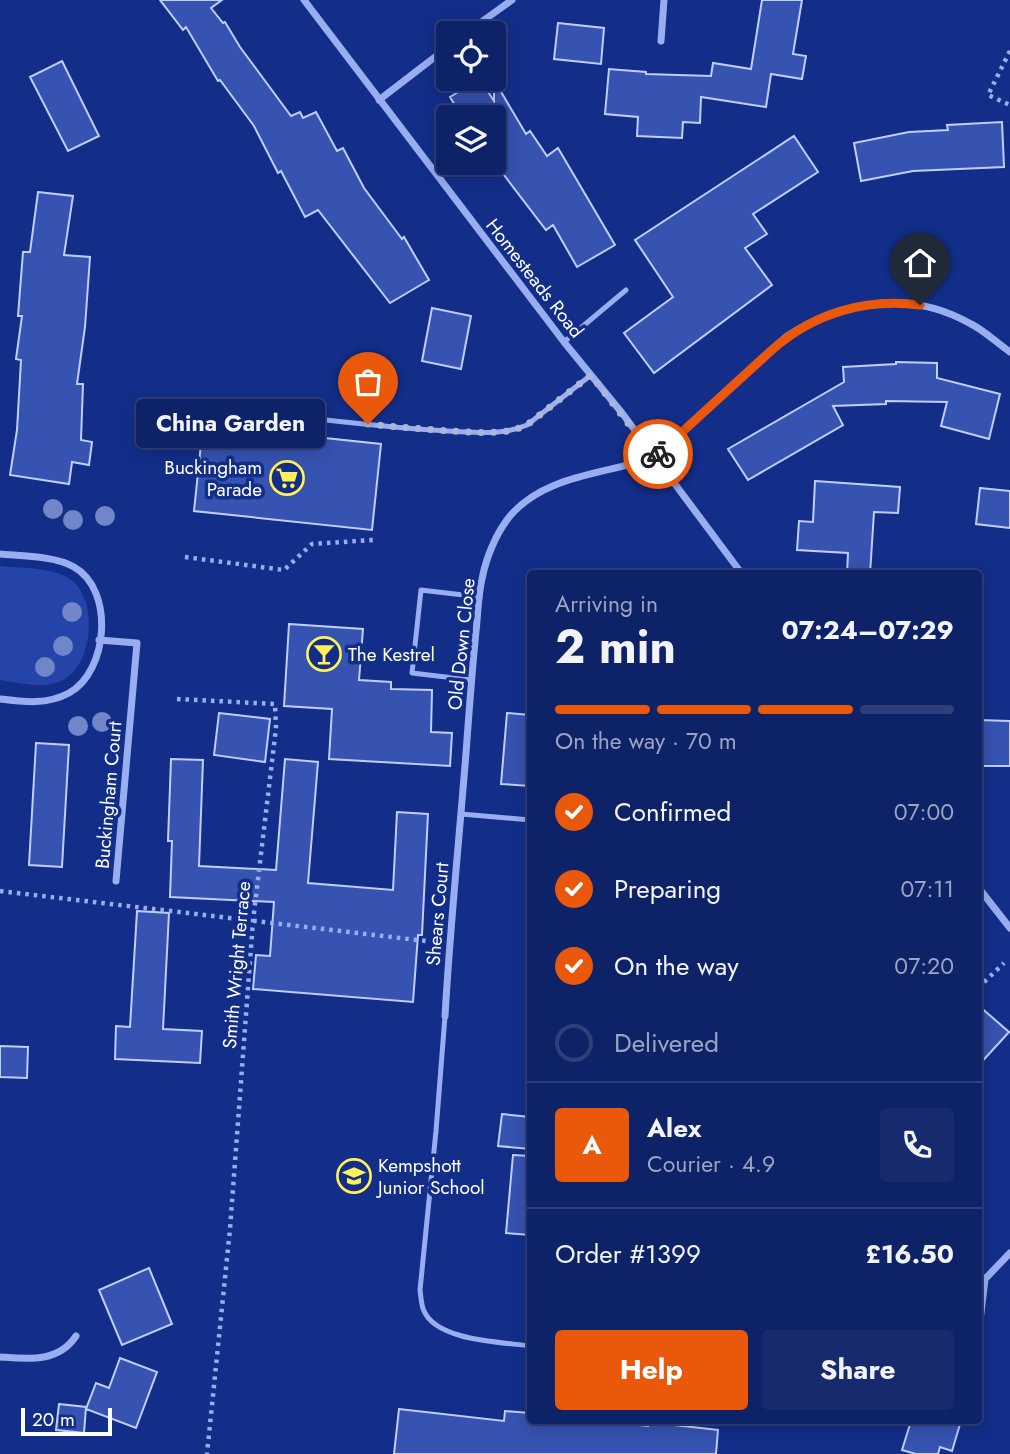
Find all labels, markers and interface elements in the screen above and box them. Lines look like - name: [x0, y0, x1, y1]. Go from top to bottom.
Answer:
- map controls: [436, 21, 506, 175]
- button: locate: [436, 21, 506, 91]
- button: layers: [436, 105, 506, 175]
- street label: Homesteads Road: [479, 213, 590, 344]
- pin: [890, 233, 950, 305]
- icon: home: [901, 244, 939, 282]
- pin: [338, 352, 398, 424]
- icon: bag: [349, 363, 387, 401]
- callout: China Garden: [137, 400, 326, 448]
- text: China Garden: [156, 406, 305, 440]
- courier: [623, 419, 693, 489]
- icon: bike: [639, 435, 677, 473]
- place label: Buckingham Parade: [164, 454, 262, 503]
- supermarket icon: Buckingham Parade: [268, 459, 306, 497]
- street label: Old Down Close: [441, 576, 482, 711]
- text: Arriving in: [555, 587, 658, 621]
- text: 07:24–07:29: [781, 611, 954, 649]
- text: 2 min: [555, 614, 676, 680]
- bar icon: The Kestrel: [305, 635, 343, 673]
- place label: The Kestrel: [348, 641, 435, 668]
- street label: Buckingham Court: [89, 720, 128, 870]
- text: On the way · 70 m: [555, 724, 737, 758]
- icon: check: [555, 793, 593, 831]
- text: Confirmed: [614, 793, 731, 831]
- text: 07:00: [894, 795, 954, 829]
- street label: Shears Court: [420, 861, 456, 967]
- icon: check: [555, 870, 593, 908]
- text: Preparing: [614, 870, 721, 908]
- text: 07:11: [901, 872, 954, 906]
- street label: Smith Wright Terrace: [216, 880, 257, 1050]
- icon: check: [555, 947, 593, 985]
- text: On the way: [614, 947, 739, 985]
- text: 07:20: [894, 949, 954, 983]
- text: Delivered: [614, 1024, 719, 1062]
- button: phone: [880, 1108, 954, 1182]
- text: Alex: [647, 1109, 701, 1147]
- text: A: [582, 1126, 602, 1164]
- text: Courier · 4.9: [647, 1147, 775, 1181]
- place label: Kempshott Junior School: [375, 1152, 485, 1201]
- school or university icon: Kempshott Junior School: [335, 1157, 373, 1195]
- text: Order #1399: [555, 1235, 701, 1273]
- text: £16.50: [865, 1235, 954, 1273]
- button: Help: [555, 1330, 748, 1410]
- button: Share: [762, 1330, 954, 1410]
- scale bar: [21, 1405, 112, 1437]
- text: 20 m: [32, 1406, 75, 1433]

